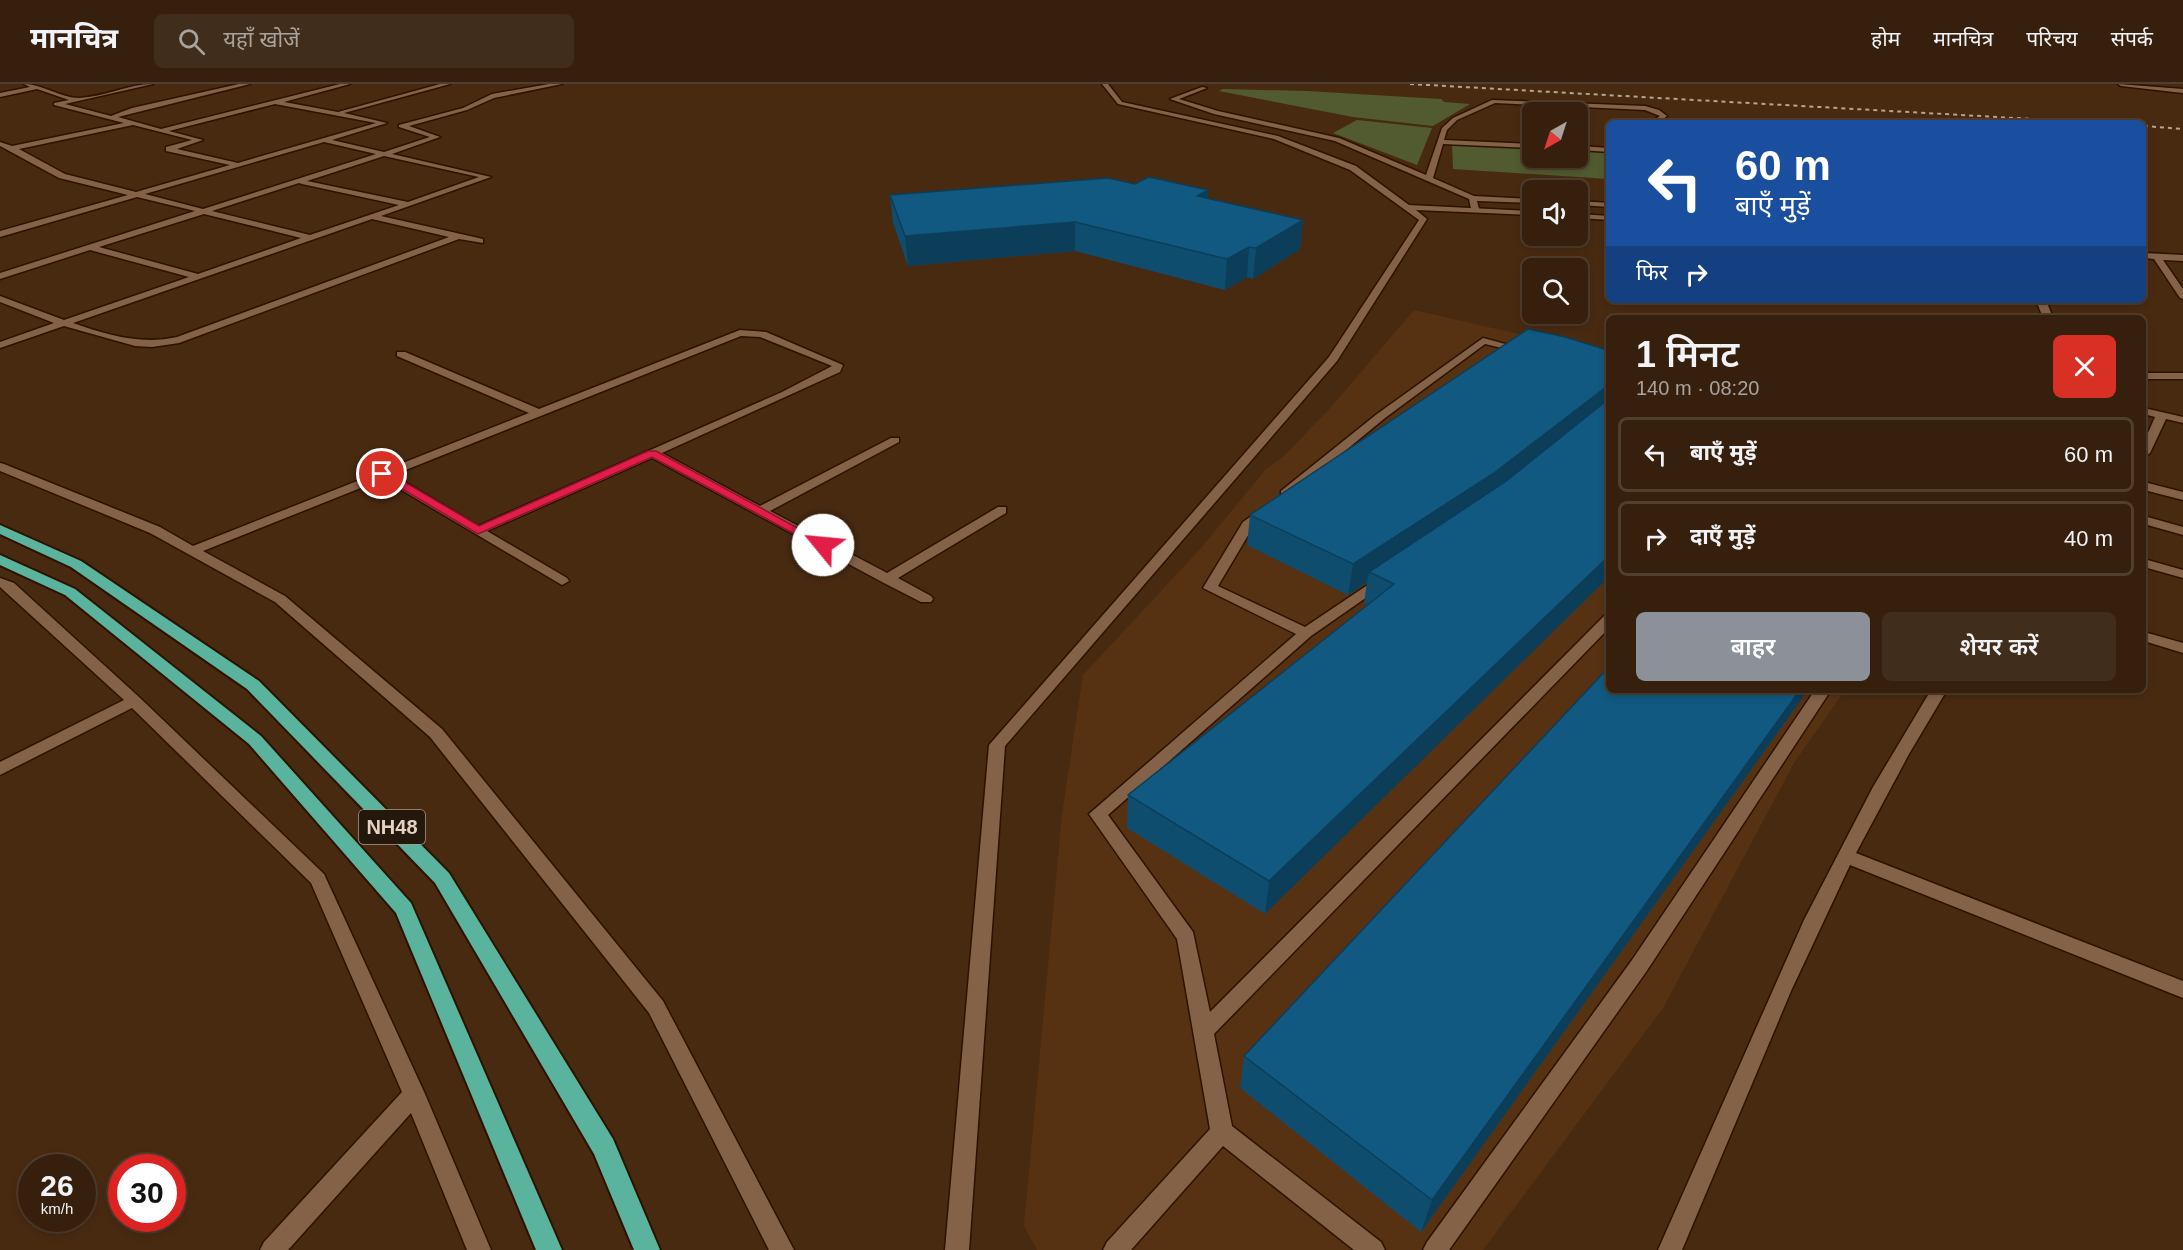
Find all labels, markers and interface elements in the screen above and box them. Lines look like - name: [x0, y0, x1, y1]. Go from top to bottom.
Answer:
- search box: [154, 14, 574, 68]
- text: मानचित्र: [30, 23, 118, 54]
- icon: search: [175, 25, 208, 58]
- text: यहाँ खोजें: [223, 27, 300, 52]
- text: होम: [1871, 27, 1900, 50]
- text: मानचित्र: [1933, 27, 1993, 50]
- text: परिचय: [2026, 27, 2078, 50]
- text: संपर्क: [2111, 27, 2153, 50]
- north arrow: [1522, 102, 1588, 168]
- map controls: [1522, 102, 1588, 324]
- text: 60 m: [1735, 142, 1831, 189]
- icon: left: [1636, 144, 1714, 222]
- button: sound: [1522, 180, 1588, 246]
- text: बाएँ मुड़ें: [1735, 191, 1810, 221]
- button: search: [1522, 258, 1588, 324]
- icon: right: [1680, 258, 1713, 291]
- text: फिर: [1636, 260, 1668, 285]
- text: 1 मिनट: [1636, 334, 1739, 375]
- button: close: [2053, 335, 2116, 398]
- text: 140 m · 08:20: [1636, 377, 1759, 399]
- icon: left: [1639, 438, 1672, 471]
- text: बाएँ मुड़ें: [1690, 440, 1756, 465]
- text: 60 m: [2064, 442, 2113, 467]
- pin: [356, 448, 407, 499]
- icon: arrive: [365, 457, 398, 490]
- position arrow: [791, 513, 855, 577]
- icon: right: [1639, 522, 1672, 555]
- text: दाएँ मुड़ें: [1690, 524, 1755, 549]
- text: 40 m: [2064, 526, 2113, 551]
- button: बाहर: [1636, 612, 1870, 681]
- button: शेयर करें: [1882, 612, 2116, 681]
- road number: NH48: [359, 810, 425, 844]
- speed limit sign: 30: [108, 1154, 186, 1232]
- text: 26: [40, 1169, 74, 1202]
- text: km/h: [41, 1200, 73, 1217]

